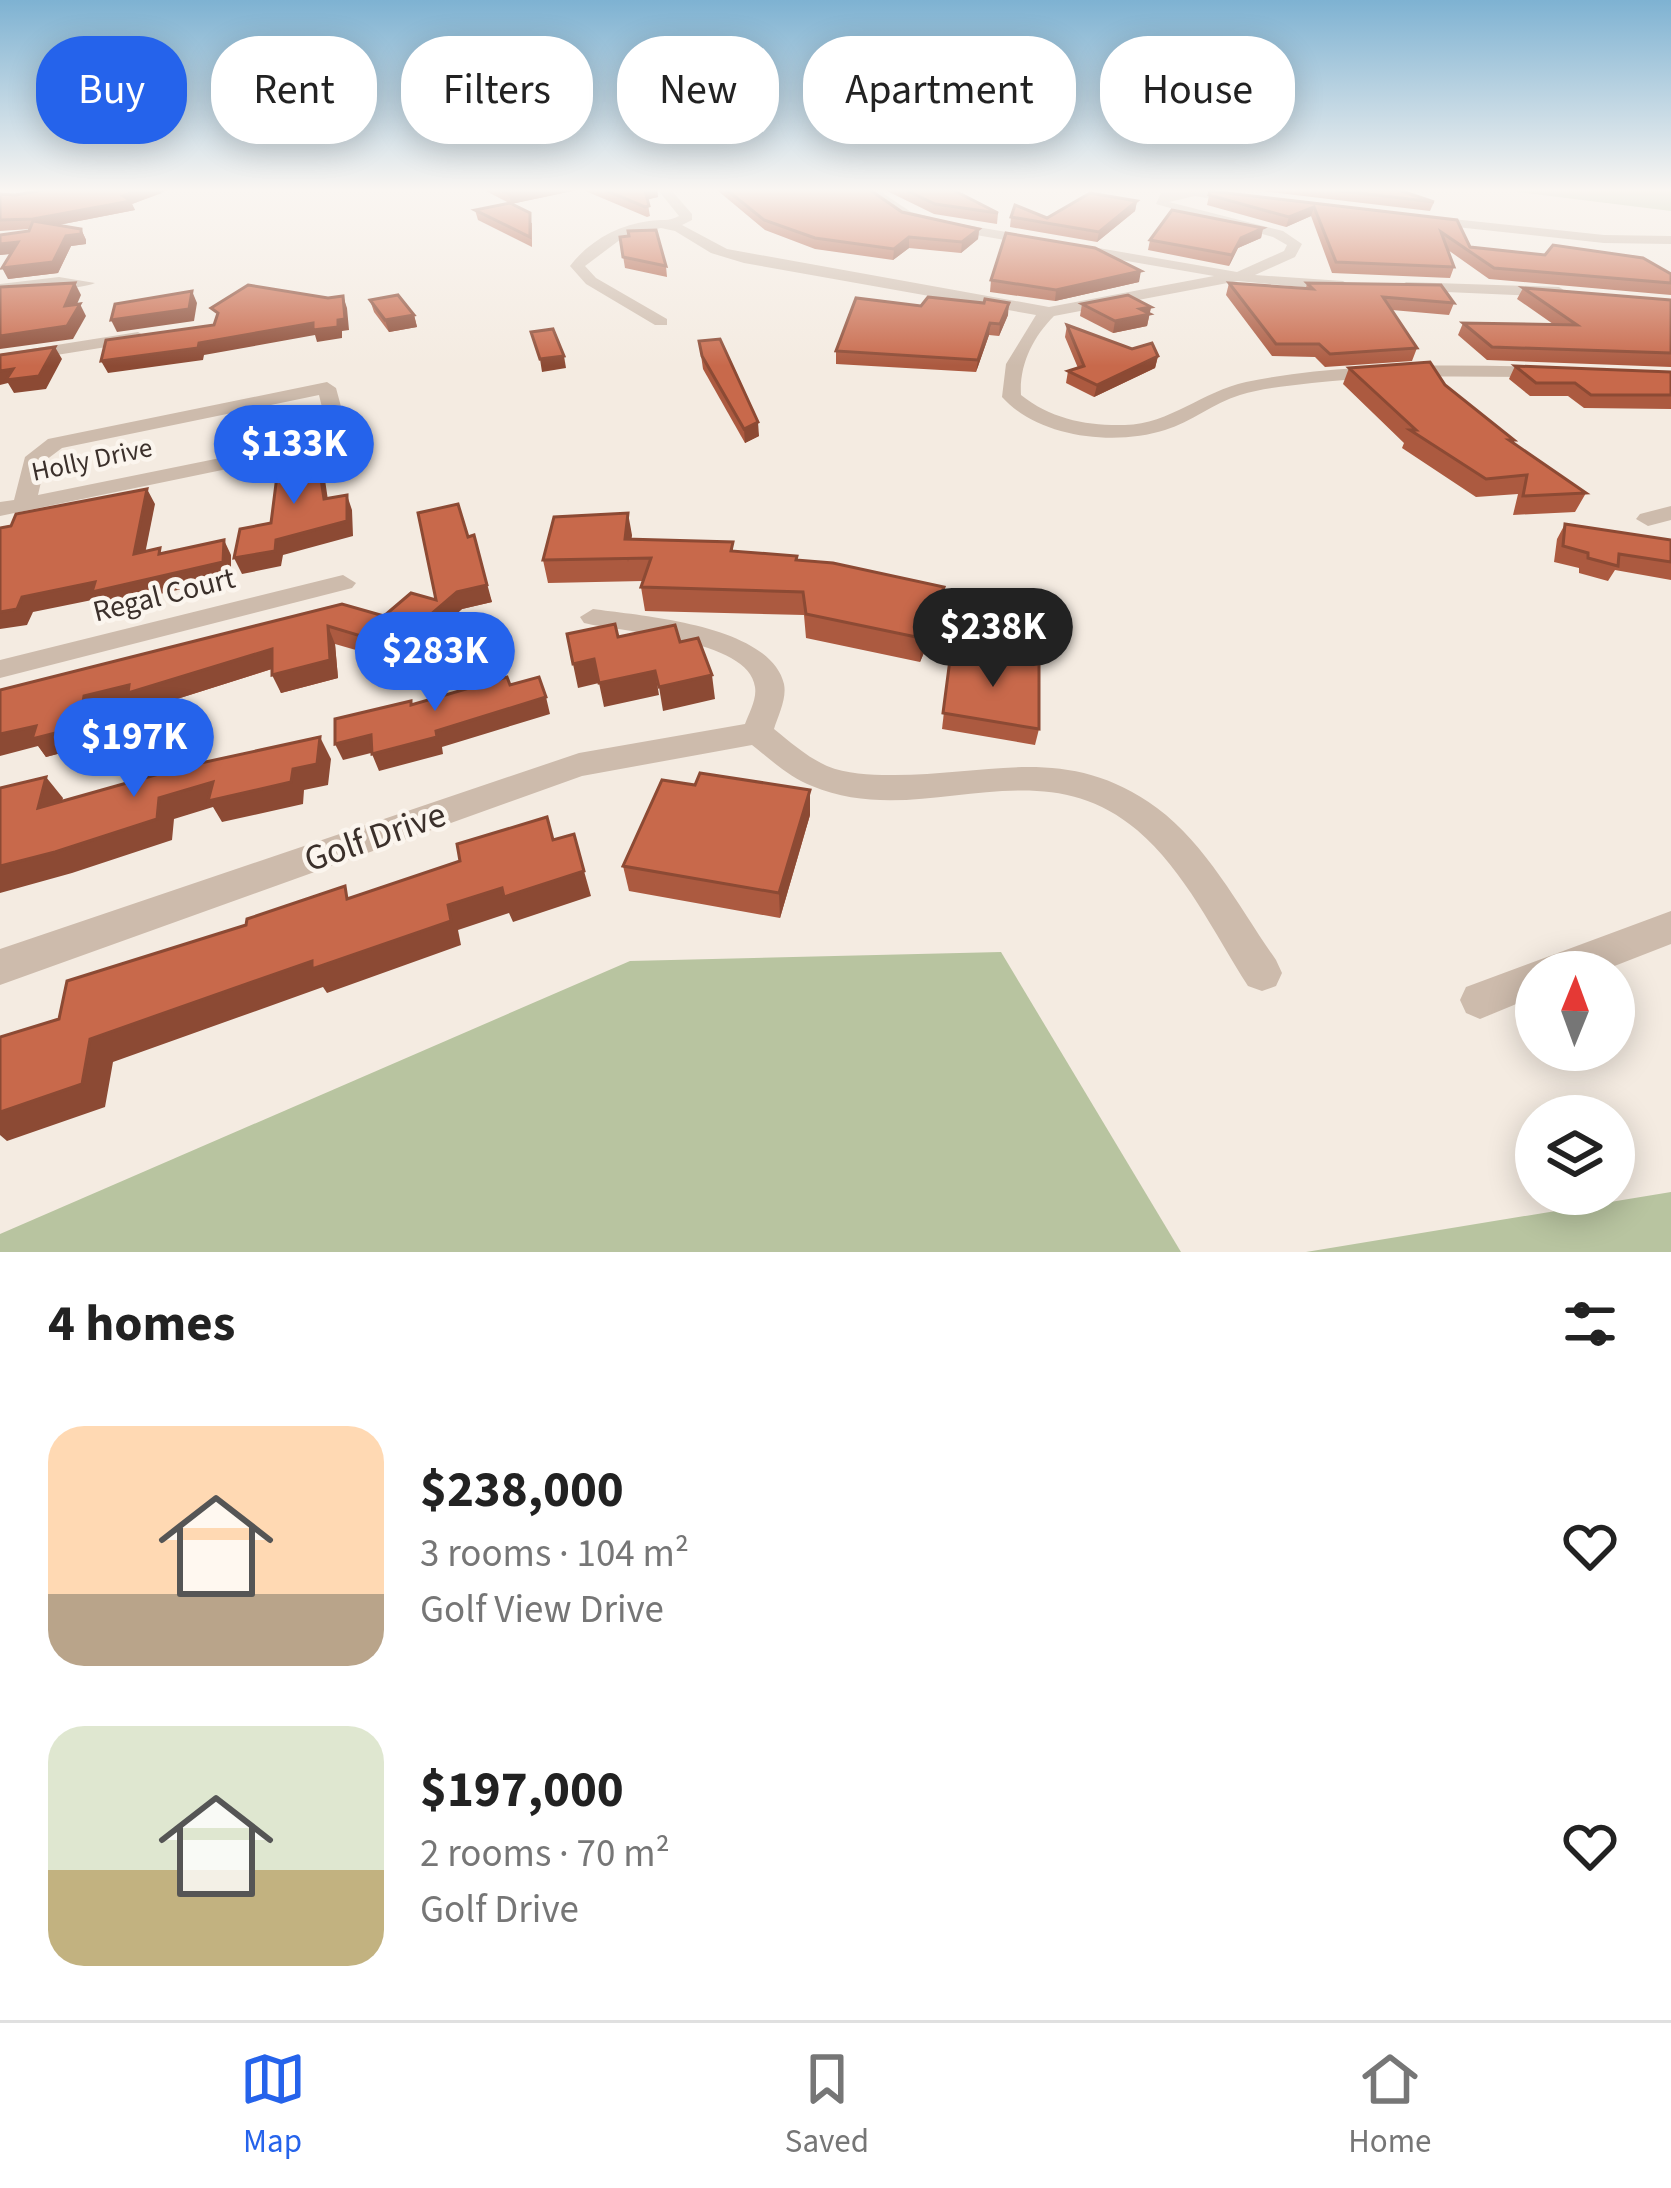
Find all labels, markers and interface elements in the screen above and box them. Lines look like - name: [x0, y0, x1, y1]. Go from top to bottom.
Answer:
- chip: Buy: [36, 36, 187, 144]
- chip: Rent: [211, 36, 377, 144]
- chip: Filters: [401, 36, 593, 144]
- chip: New: [617, 36, 779, 144]
- chip: Apartment: [803, 36, 1076, 144]
- chip: House: [1100, 36, 1295, 144]
- pin: $133K: [210, 405, 378, 507]
- text: $133K: [241, 416, 347, 472]
- street label: Holly Drive: [28, 428, 156, 492]
- street label: Regal Court: [88, 557, 240, 633]
- pin: $238K: [909, 588, 1077, 690]
- text: $238K: [940, 599, 1046, 655]
- pin: $283K: [351, 612, 519, 714]
- text: $283K: [382, 623, 488, 679]
- pin: $197K: [50, 698, 218, 800]
- text: $197K: [81, 709, 187, 765]
- street label: Golf Drive: [297, 789, 453, 885]
- north arrow: [1515, 951, 1635, 1071]
- map controls: [1515, 951, 1635, 1215]
- button: layers: [1515, 1095, 1635, 1215]
- text: 4 homes: [48, 1288, 235, 1360]
- icon: filters: [1557, 1291, 1623, 1357]
- text: $238,000: [420, 1454, 624, 1526]
- icon: home: [144, 1474, 288, 1618]
- icon: heart: [1557, 1513, 1623, 1579]
- text: 3 rooms · 104 m²: [420, 1526, 689, 1582]
- text: Golf View Drive: [420, 1582, 664, 1638]
- text: $197,000: [420, 1754, 624, 1826]
- icon: home: [144, 1774, 288, 1918]
- icon: heart: [1557, 1813, 1623, 1879]
- text: 2 rooms · 70 m²: [420, 1826, 670, 1882]
- text: Golf Drive: [420, 1882, 579, 1938]
- tab: Map: [240, 2046, 306, 2165]
- tab: Saved: [785, 2046, 869, 2165]
- tab: Home: [1348, 2046, 1431, 2165]

